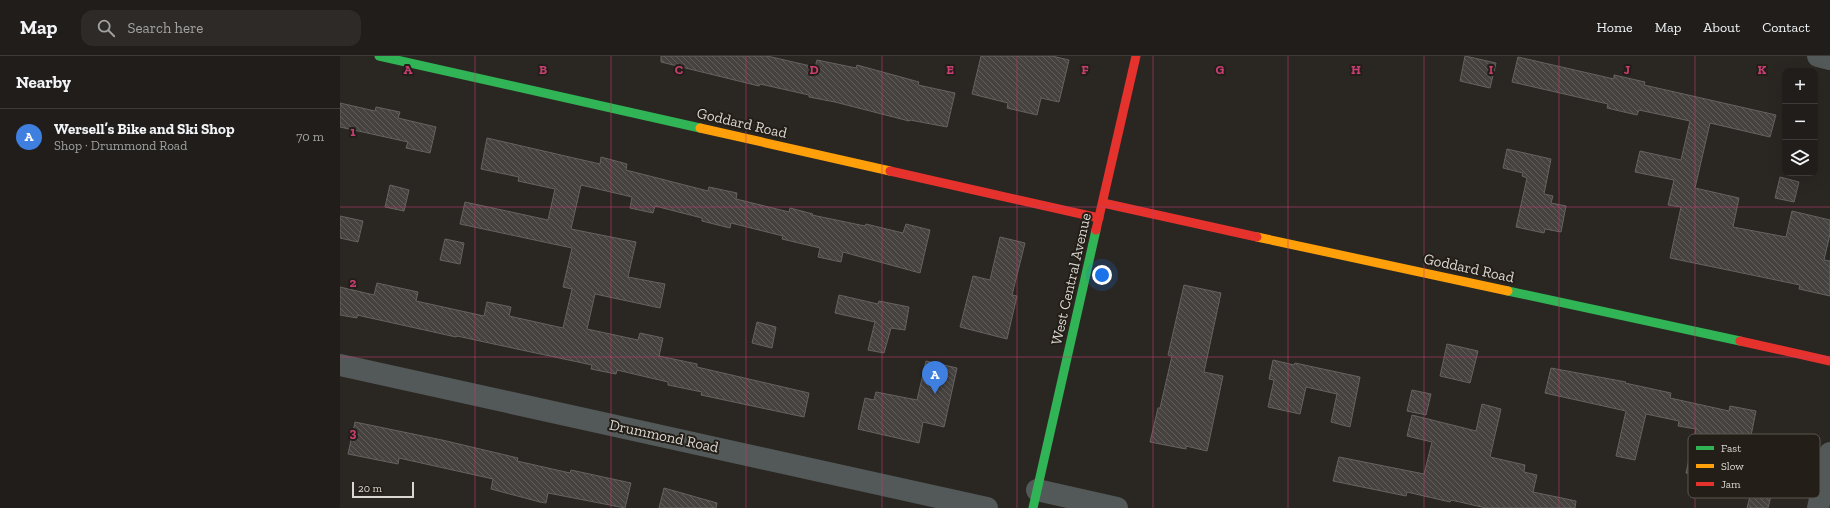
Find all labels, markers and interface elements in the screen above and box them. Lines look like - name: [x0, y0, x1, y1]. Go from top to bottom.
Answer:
- search box: [81, 10, 361, 46]
- text: Map: [20, 16, 57, 39]
- icon: search: [95, 17, 117, 39]
- text: Search here: [127, 19, 203, 37]
- text: Home: [1597, 19, 1633, 36]
- text: Map: [1655, 19, 1681, 36]
- text: About: [1703, 19, 1740, 36]
- text: Contact: [1762, 19, 1810, 36]
- text: A: [404, 62, 413, 77]
- text: B: [539, 62, 547, 77]
- text: C: [675, 62, 683, 77]
- text: D: [809, 62, 819, 77]
- text: E: [946, 62, 954, 77]
- text: F: [1081, 62, 1089, 77]
- text: G: [1216, 62, 1225, 77]
- text: H: [1351, 62, 1361, 77]
- text: I: [1489, 62, 1494, 77]
- text: J: [1624, 62, 1630, 77]
- text: K: [1758, 62, 1767, 77]
- map controls: [1782, 68, 1818, 176]
- button: +: [1782, 68, 1818, 104]
- text: Nearby: [16, 72, 71, 92]
- street label: Goddard Road: [695, 104, 790, 142]
- button: −: [1782, 104, 1818, 140]
- text: Wersell’s Bike and Ski Shop: [54, 120, 234, 138]
- text: 1: [350, 124, 356, 139]
- text: A: [25, 129, 33, 144]
- text: 70 m: [296, 129, 324, 144]
- text: Shop · Drummond Road: [54, 138, 187, 153]
- button: layers: [1782, 140, 1818, 176]
- street label: West Central Avenue: [1047, 211, 1095, 347]
- street label: Goddard Road: [1422, 250, 1517, 287]
- your location: [1092, 265, 1112, 285]
- text: 2: [350, 275, 357, 290]
- pin: A: [922, 361, 948, 394]
- street label: Drummond Road: [608, 416, 721, 457]
- text: 3: [350, 425, 357, 440]
- legend: [1688, 434, 1820, 498]
- text: Fast: [1721, 442, 1742, 455]
- text: Slow: [1721, 460, 1744, 473]
- text: Jam: [1721, 478, 1741, 491]
- scale bar: [352, 480, 414, 499]
- text: 20 m: [358, 482, 382, 495]

